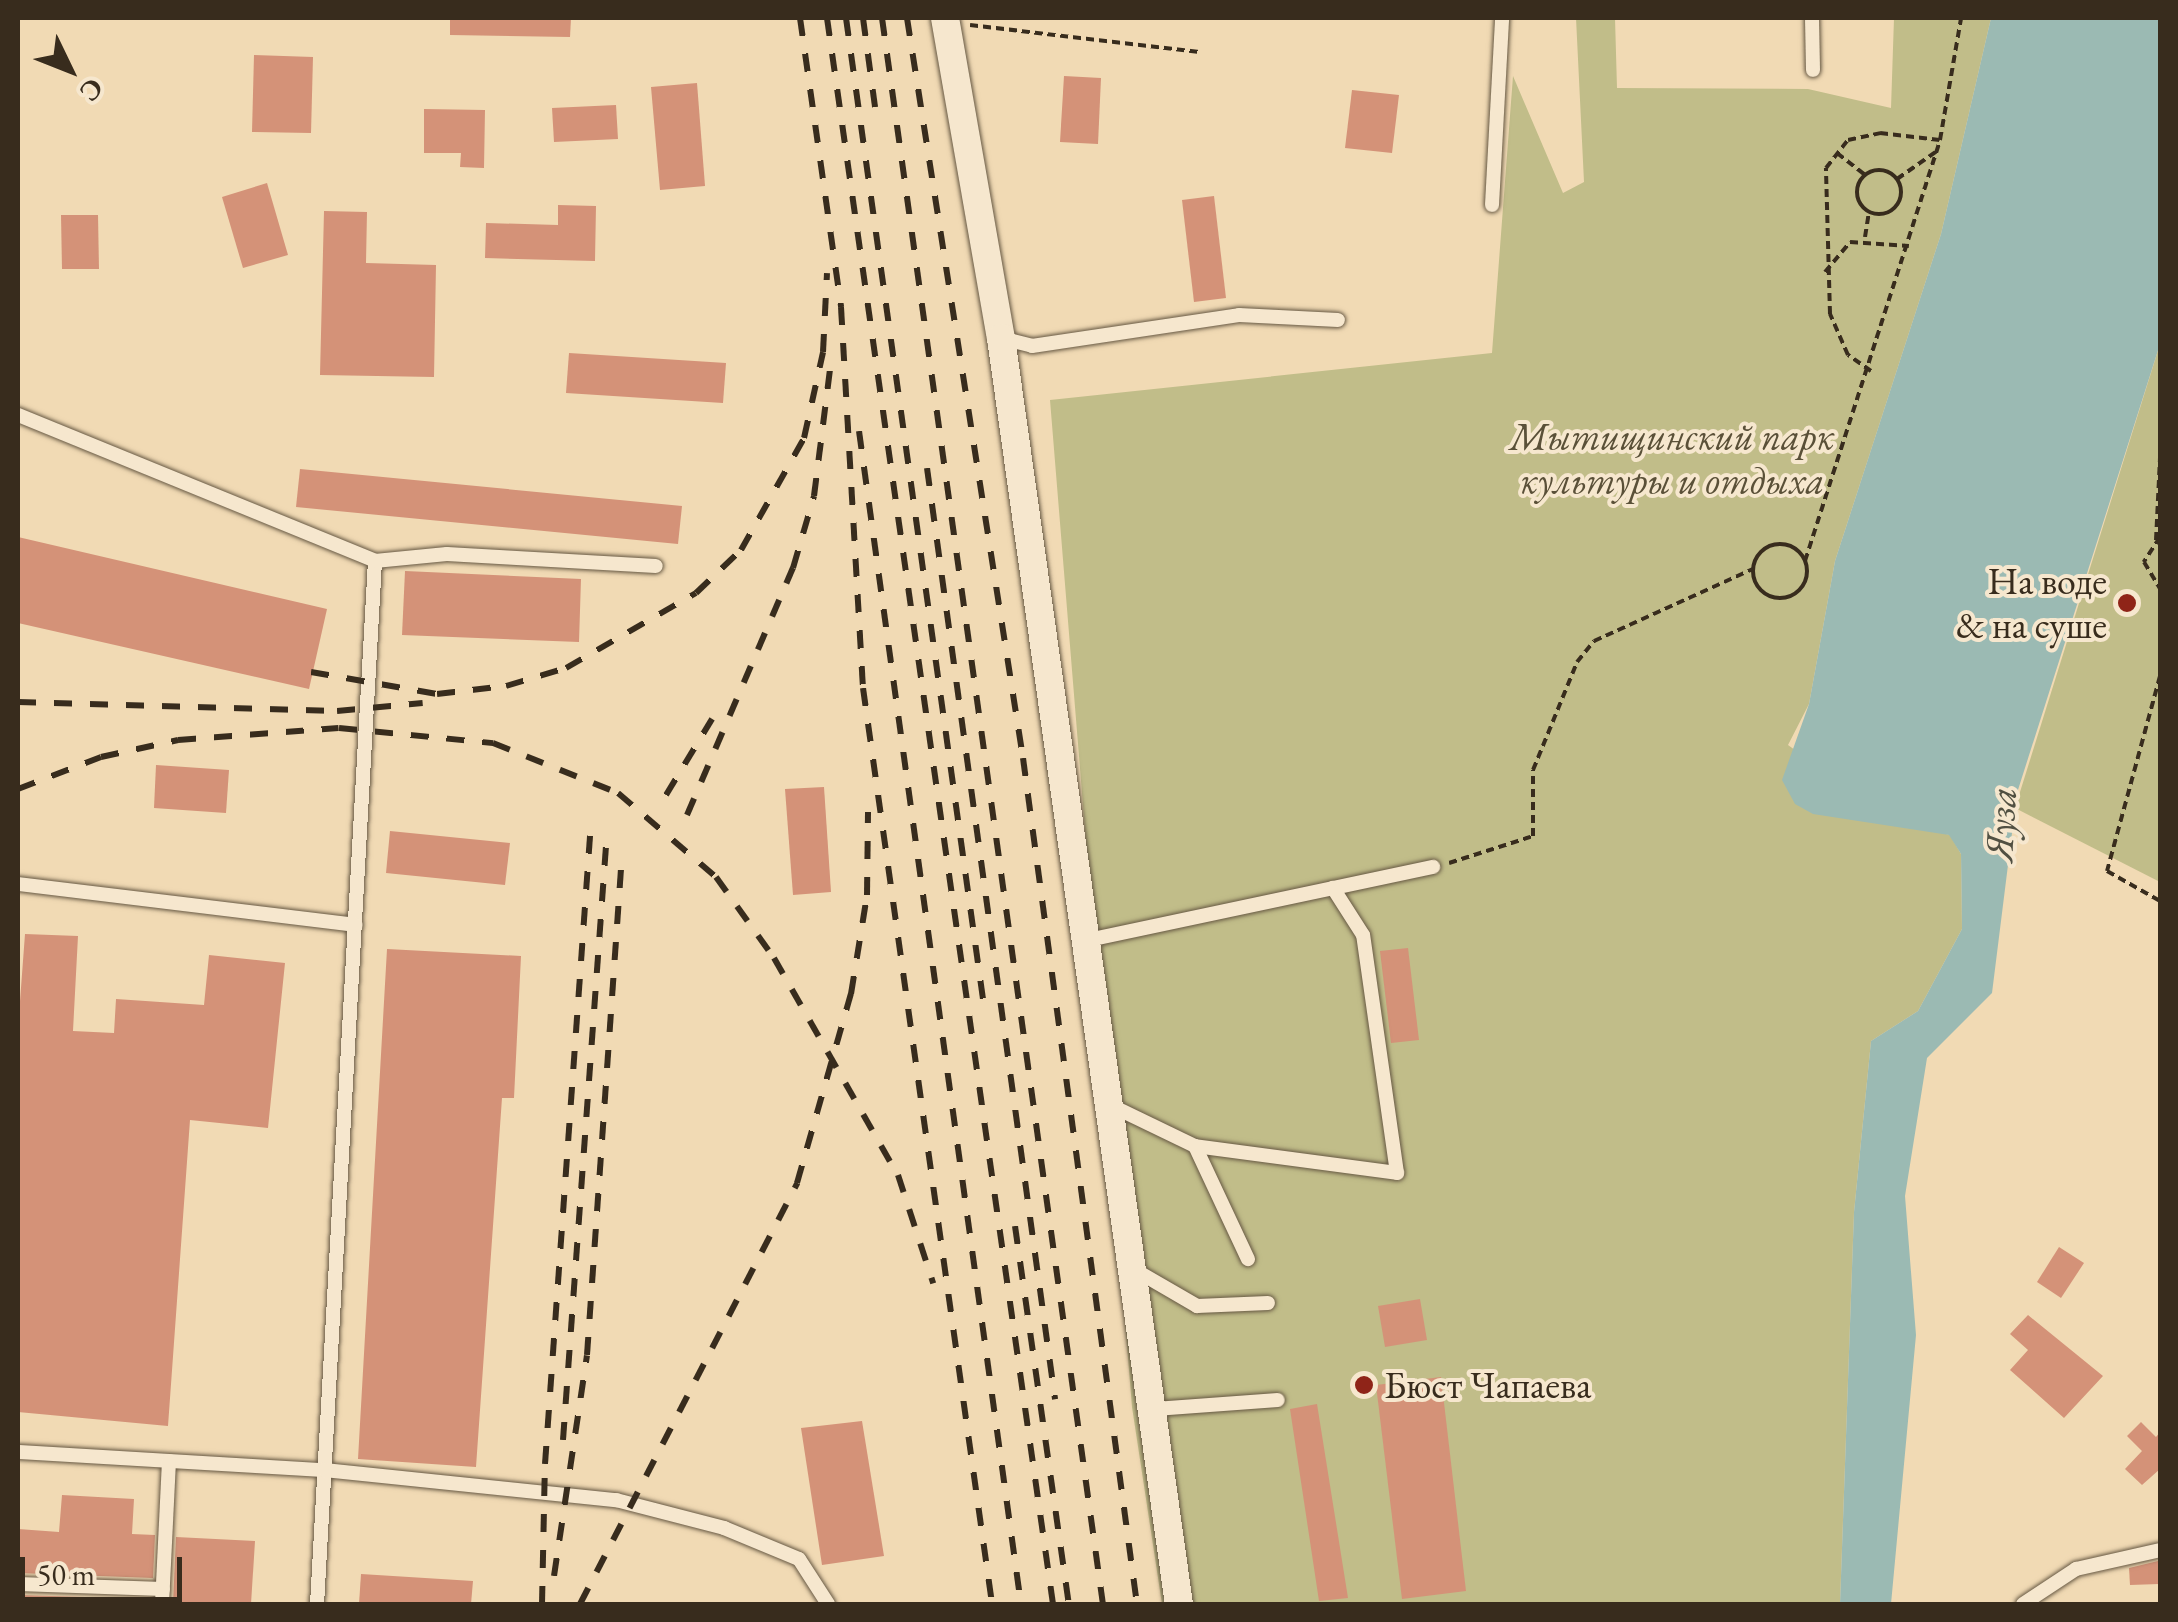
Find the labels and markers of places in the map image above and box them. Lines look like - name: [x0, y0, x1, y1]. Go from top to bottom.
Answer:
- place label: На воде & на суше: [1956, 558, 2107, 648]
- marker: На воде & на суше: [2116, 592, 2138, 614]
- place label: Бюст Чапаева: [1384, 1362, 1591, 1408]
- marker: Бюст Чапаева: [1353, 1374, 1375, 1396]

